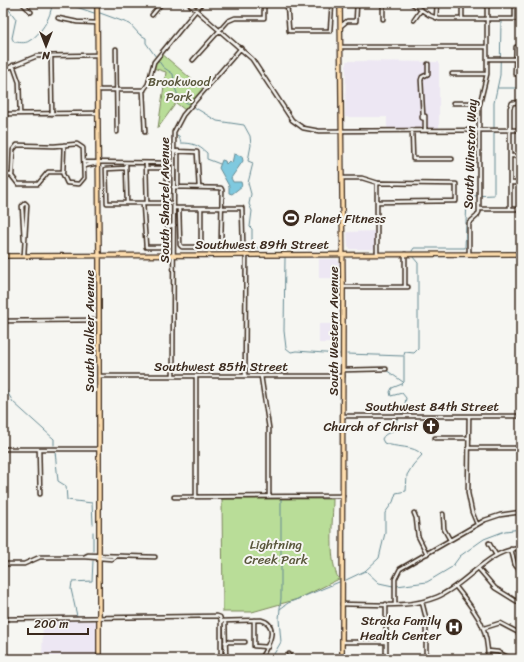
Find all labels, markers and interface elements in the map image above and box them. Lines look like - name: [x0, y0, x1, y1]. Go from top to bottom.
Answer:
- north arrow: [26, 26, 66, 66]
- text: N: [42, 46, 51, 65]
- park label: Brookwood Park: [148, 70, 211, 108]
- street label: South Winston Way: [457, 98, 483, 210]
- street label: South Shartel Avenue: [153, 137, 176, 263]
- place label: Planet Fitness: [304, 207, 387, 230]
- sports icon: Planet Fitness: [281, 208, 301, 228]
- street label: Southwest 89th Street: [195, 233, 329, 256]
- street label: South Western Avenue: [322, 266, 345, 396]
- street label: South Walker Avenue: [78, 270, 101, 392]
- street label: Southwest 85th Street: [154, 355, 288, 378]
- street label: Southwest 84th Street: [365, 395, 499, 418]
- place label: Church of Christ: [323, 415, 419, 438]
- church icon: Church of Christ: [421, 416, 441, 436]
- park label: Lightning Creek Park: [244, 533, 308, 571]
- place label: Straka Family Health Center: [360, 609, 442, 647]
- scale bar: [28, 610, 88, 636]
- text: 200 m: [34, 613, 68, 635]
- hospital icon: Straka Family Health Center: [444, 617, 464, 637]

